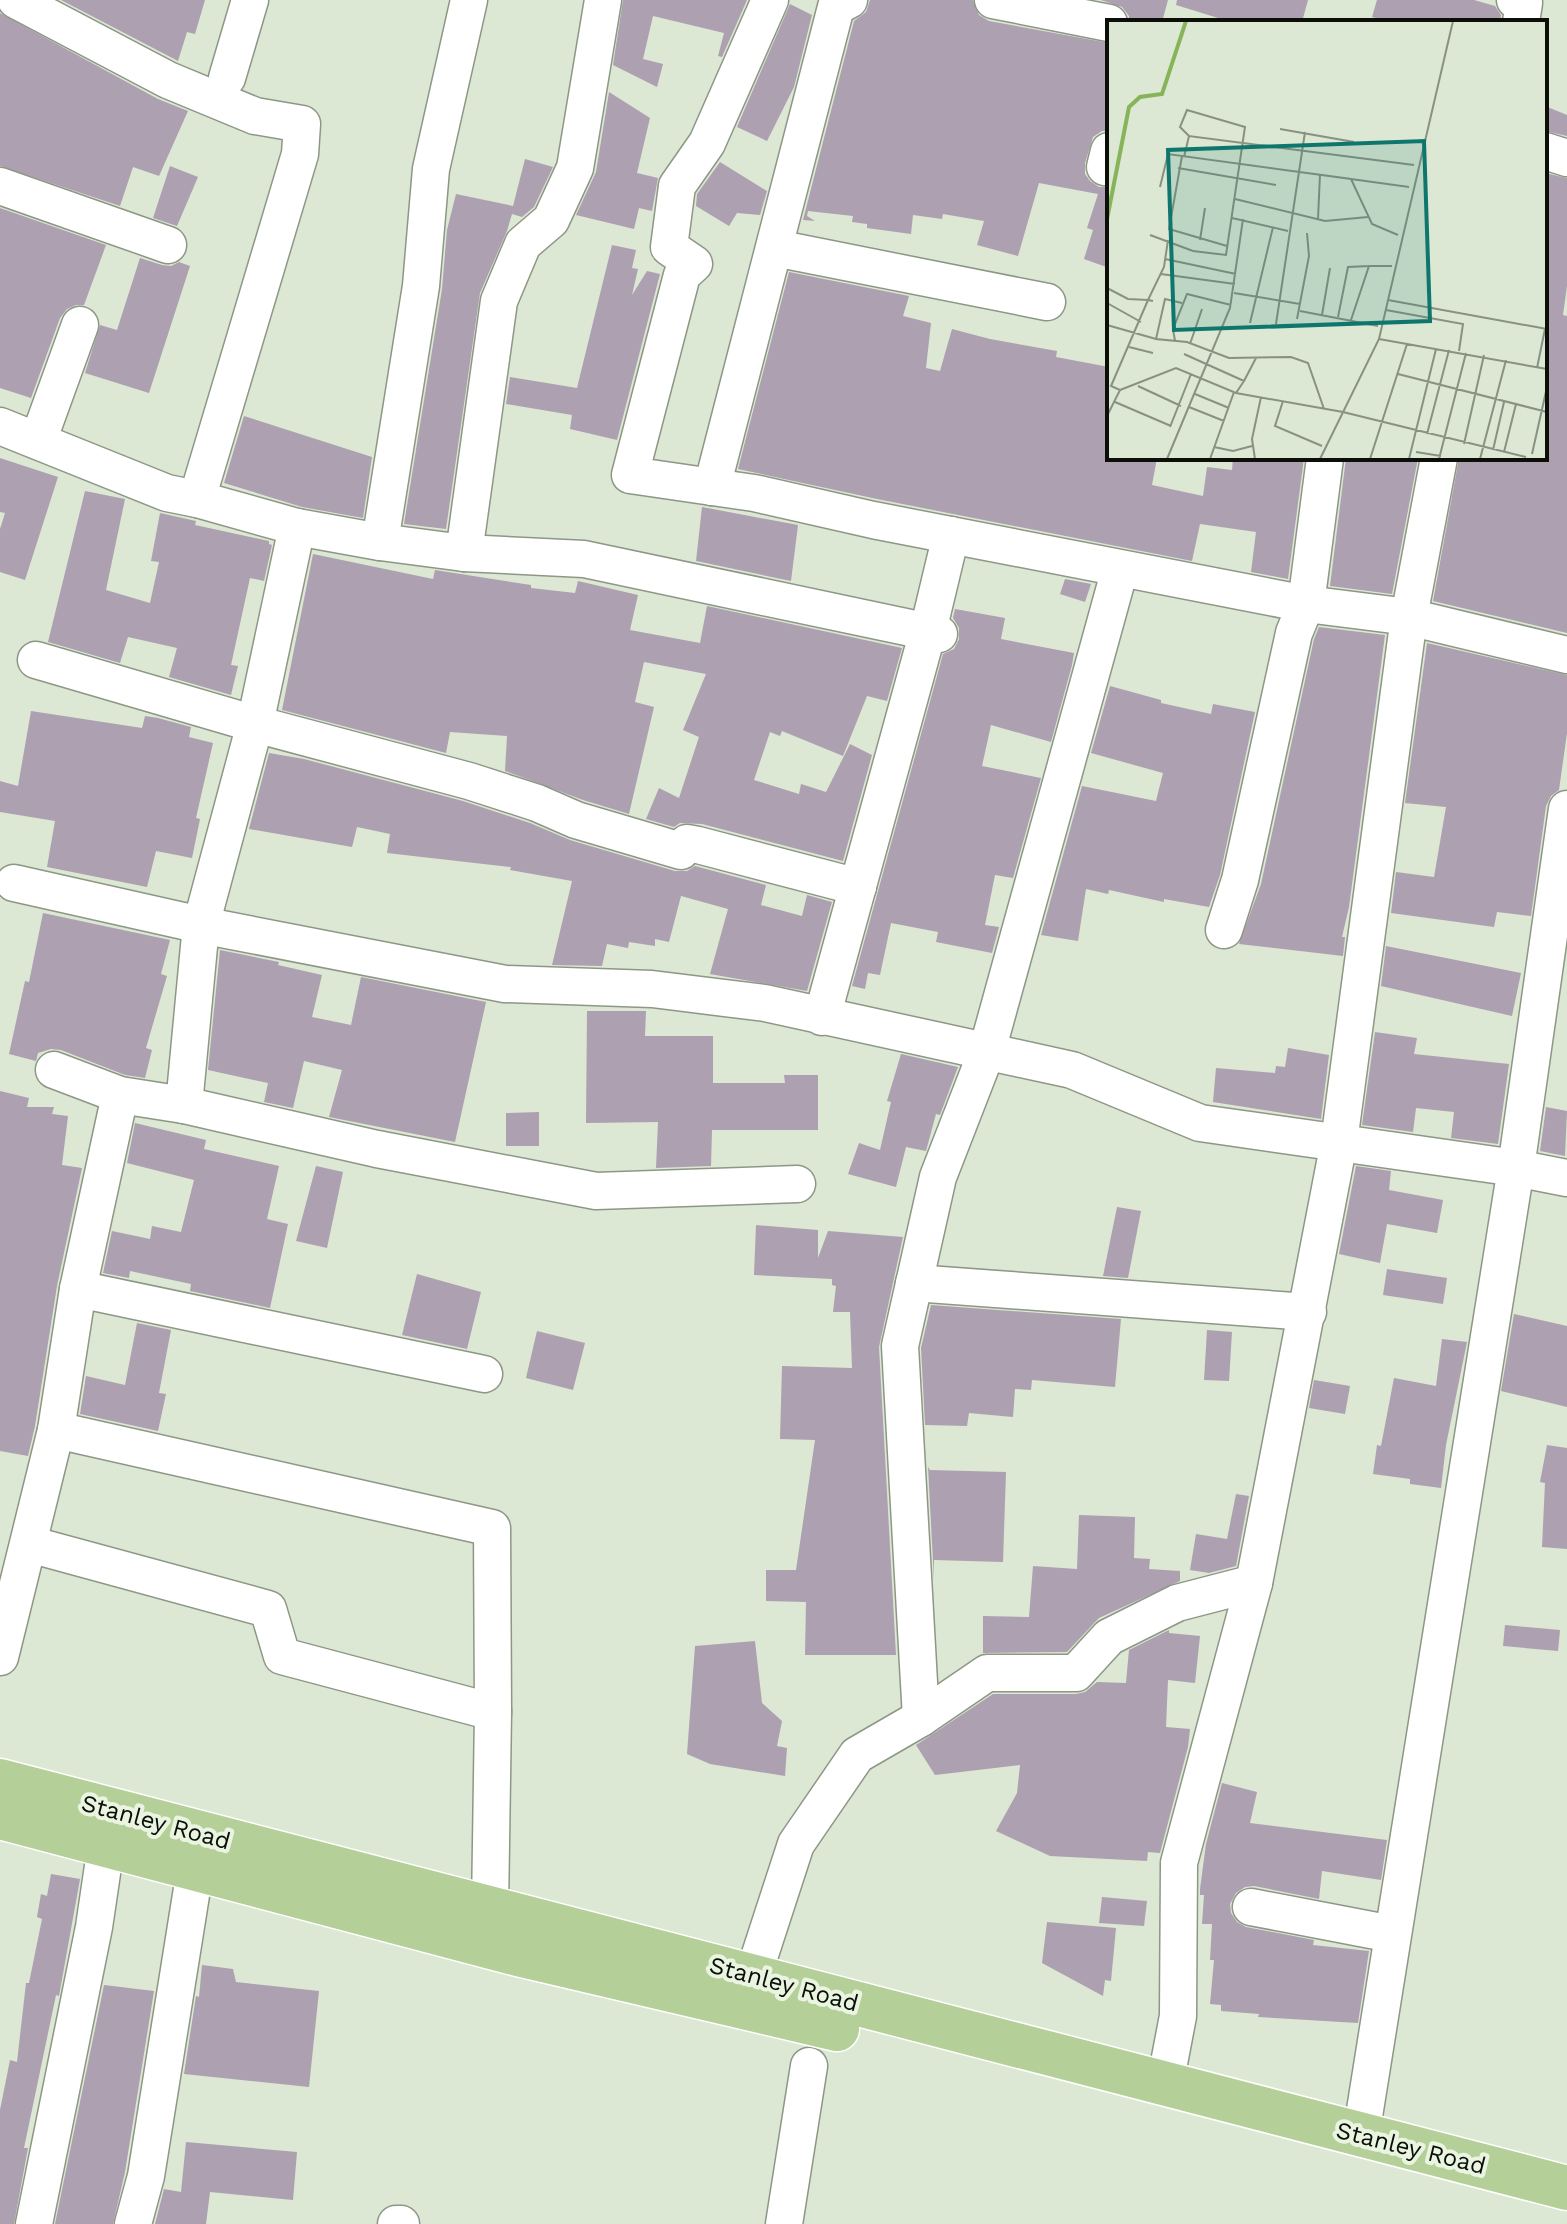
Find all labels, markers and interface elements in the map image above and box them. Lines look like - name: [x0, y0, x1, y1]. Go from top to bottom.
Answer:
- inset map: [1107, 20, 1547, 460]
- street label: Stanley Road: [78, 1789, 234, 1855]
- street label: Stanley Road: [706, 1951, 862, 2017]
- street label: Stanley Road: [1333, 2116, 1489, 2180]

